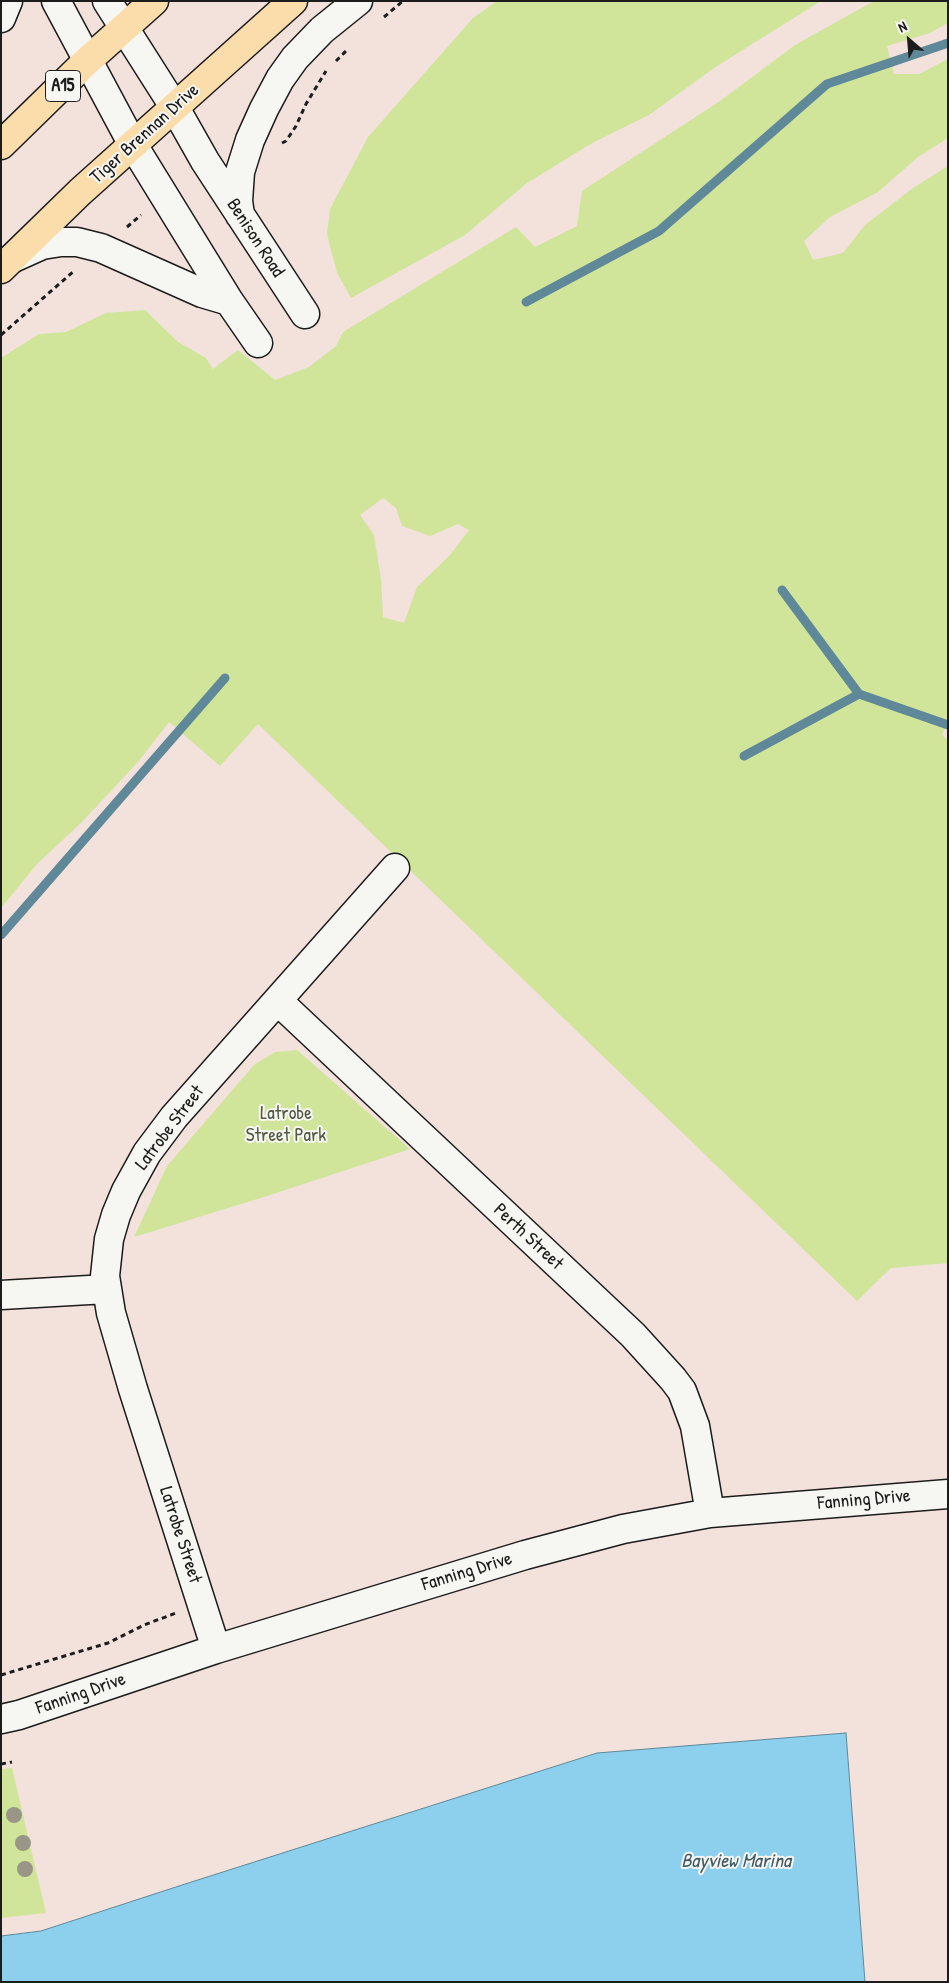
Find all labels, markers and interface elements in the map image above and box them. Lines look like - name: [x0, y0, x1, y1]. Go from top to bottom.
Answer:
- north arrow: [884, 15, 934, 65]
- text: N: [894, 16, 910, 36]
- road number: A15: [46, 70, 80, 102]
- street label: Tiger Brennan Drive: [86, 79, 204, 189]
- street label: Benison Road: [221, 194, 289, 282]
- street label: Latrobe Street: [131, 1081, 209, 1175]
- park label: Latrobe Street Park: [246, 1103, 326, 1147]
- street label: Perth Street: [488, 1199, 568, 1275]
- street label: Latrobe Street: [154, 1484, 206, 1586]
- street label: Fanning Drive: [817, 1485, 911, 1515]
- street label: Fanning Drive: [419, 1547, 515, 1597]
- street label: Fanning Drive: [33, 1668, 129, 1720]
- water label: Bayview Marina: [681, 1850, 791, 1874]

